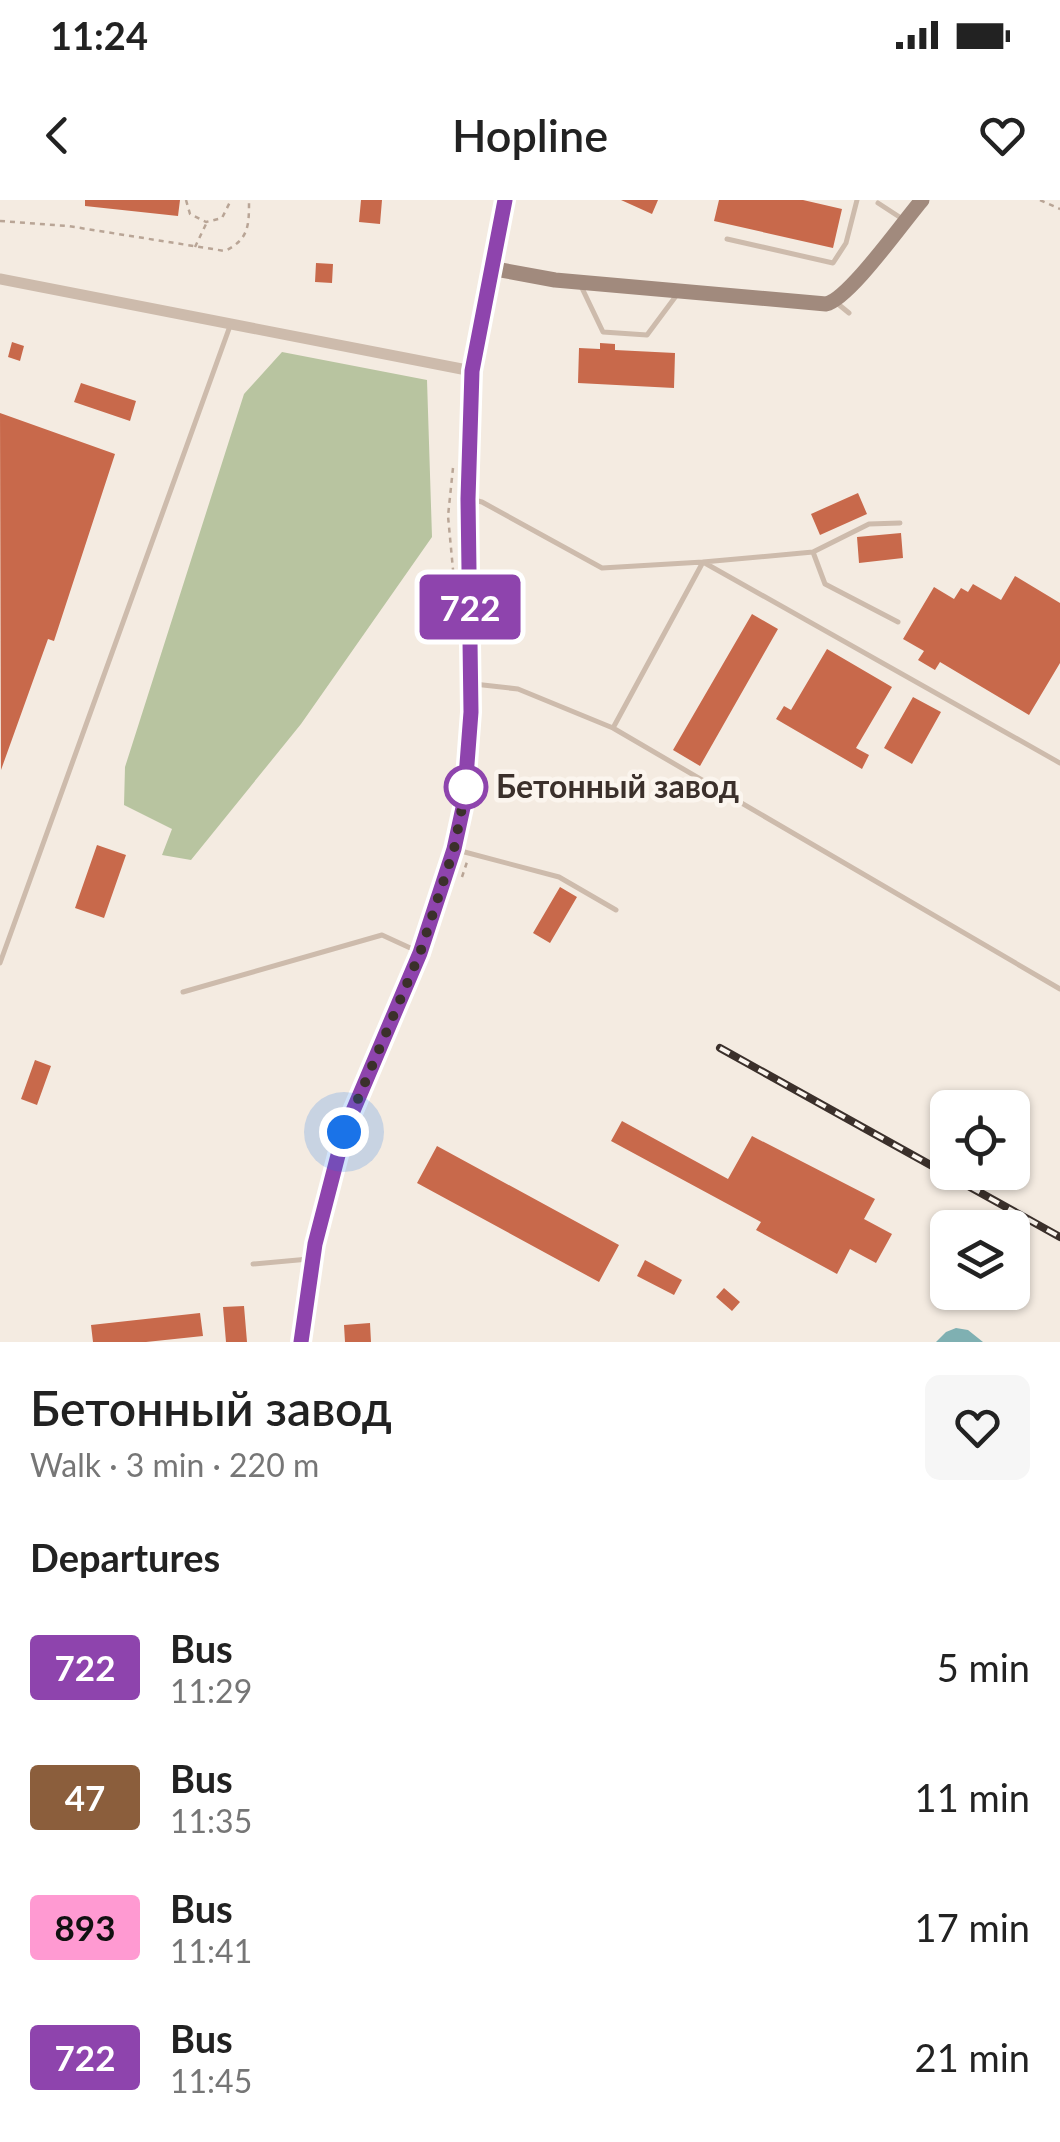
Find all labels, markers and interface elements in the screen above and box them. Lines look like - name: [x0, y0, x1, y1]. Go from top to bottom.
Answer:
- text: 11:24: [50, 12, 148, 58]
- icon: back: [30, 108, 85, 163]
- text: Hopline: [452, 108, 608, 162]
- icon: heart: [975, 108, 1030, 163]
- line badge: 722: [412, 574, 528, 640]
- text: 722: [440, 586, 500, 628]
- marker: Бетонный завод: [445, 766, 487, 808]
- place label: Бетонный завод: [496, 766, 739, 805]
- map controls: [930, 1090, 1030, 1310]
- button: locate: [930, 1090, 1030, 1190]
- your location: [319, 1107, 369, 1157]
- button: layers: [930, 1210, 1030, 1310]
- button: heart: [925, 1375, 1030, 1480]
- text: Бетонный завод: [30, 1379, 392, 1436]
- text: Walk · 3 min · 220 m: [30, 1445, 319, 1484]
- text: Departures: [30, 1534, 220, 1580]
- text: Bus: [170, 1625, 233, 1671]
- text: 5 min: [937, 1644, 1030, 1690]
- text: 722: [55, 1646, 115, 1688]
- text: 11:29: [170, 1671, 252, 1710]
- text: Bus: [170, 1755, 233, 1801]
- text: 11 min: [915, 1774, 1030, 1820]
- text: 47: [65, 1776, 105, 1818]
- text: 11:35: [170, 1801, 252, 1840]
- text: Bus: [170, 1885, 233, 1931]
- text: 17 min: [915, 1904, 1030, 1950]
- text: 893: [55, 1906, 115, 1948]
- text: 11:41: [170, 1931, 252, 1970]
- text: Bus: [170, 2015, 233, 2061]
- text: 21 min: [915, 2034, 1030, 2080]
- text: 722: [55, 2036, 115, 2078]
- text: 11:45: [170, 2061, 252, 2100]

